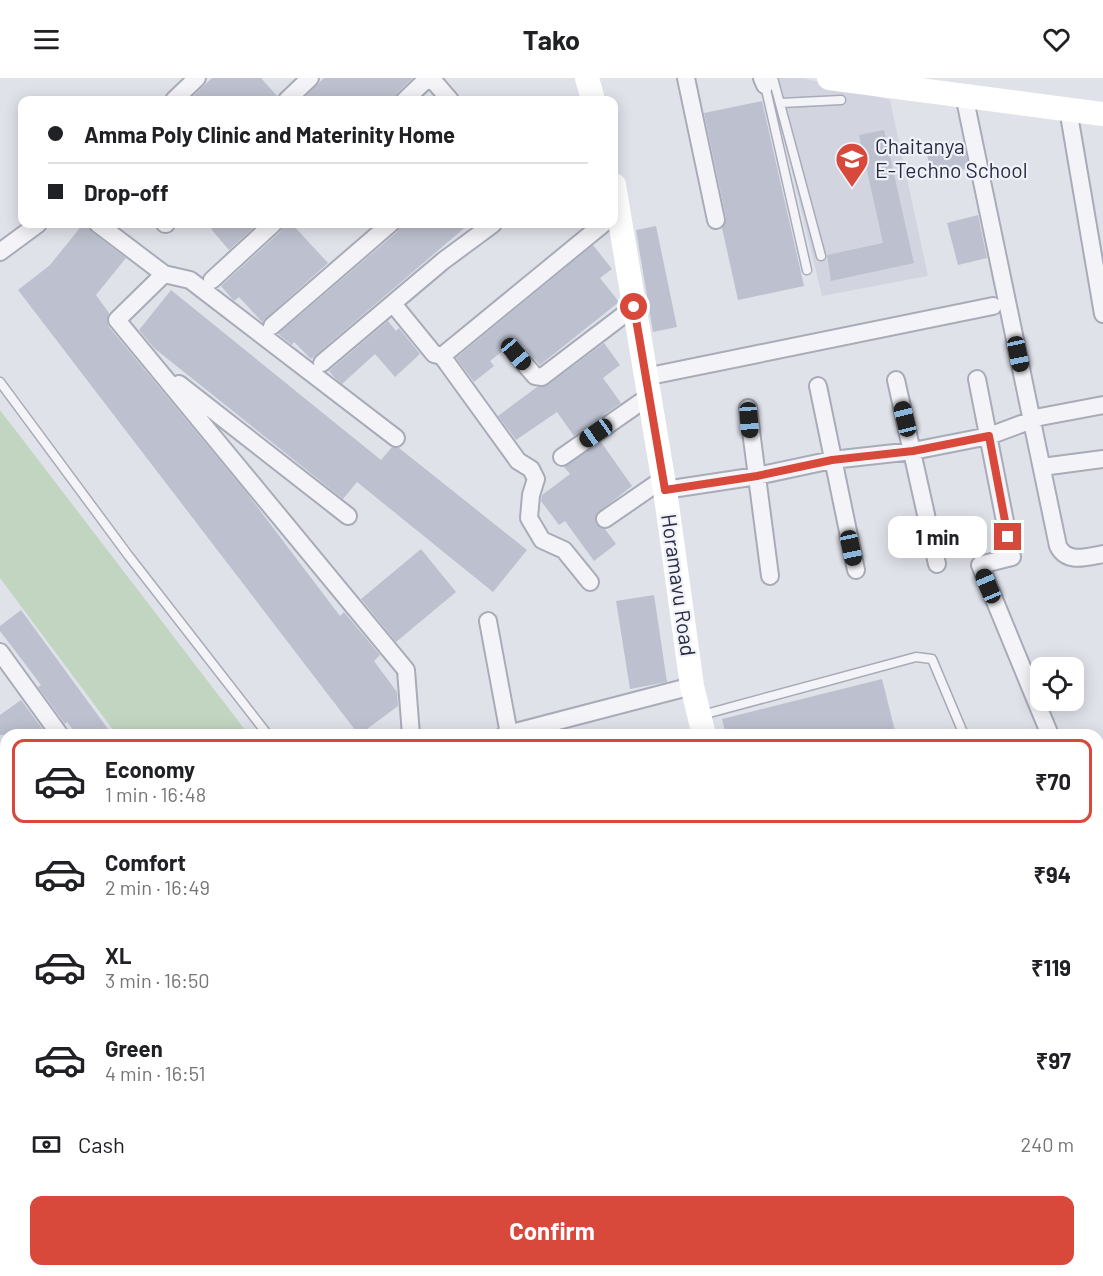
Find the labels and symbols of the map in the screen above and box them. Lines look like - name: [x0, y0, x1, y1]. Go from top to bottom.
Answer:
- place label: Chaitanya E-Techno School: [875, 133, 1028, 182]
- school or university icon: Chaitanya E-Techno School: [834, 141, 870, 188]
- route start: [620, 293, 647, 320]
- car: [498, 334, 534, 374]
- car: [1005, 335, 1031, 373]
- car: [892, 399, 918, 439]
- car: [739, 401, 759, 439]
- car: [576, 415, 616, 451]
- street label: Horamavu Road: [657, 512, 702, 658]
- callout: 1 min: [888, 516, 987, 558]
- route end: [994, 523, 1021, 550]
- car: [838, 529, 864, 567]
- car: [973, 566, 1003, 606]

